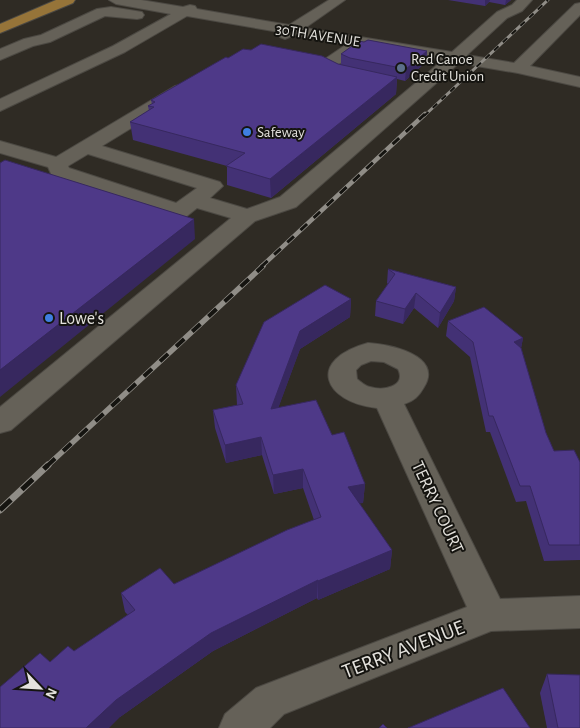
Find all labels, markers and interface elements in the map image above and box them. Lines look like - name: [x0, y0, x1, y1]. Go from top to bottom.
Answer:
- street label: 30TH AVENUE: [275, 21, 361, 50]
- place label: Red Canoe Credit Union: [411, 52, 484, 84]
- marker: Red Canoe Credit Union: [395, 62, 407, 74]
- place label: Safeway: [257, 125, 305, 140]
- marker: Safeway: [241, 126, 253, 138]
- place label: Lowe's: [59, 310, 104, 328]
- marker: Lowe's: [43, 312, 55, 324]
- street label: TERRY COURT: [408, 458, 466, 557]
- street label: TERRY AVENUE: [339, 617, 467, 682]
- north arrow: [15, 663, 65, 713]
- text: N: [42, 686, 59, 700]

